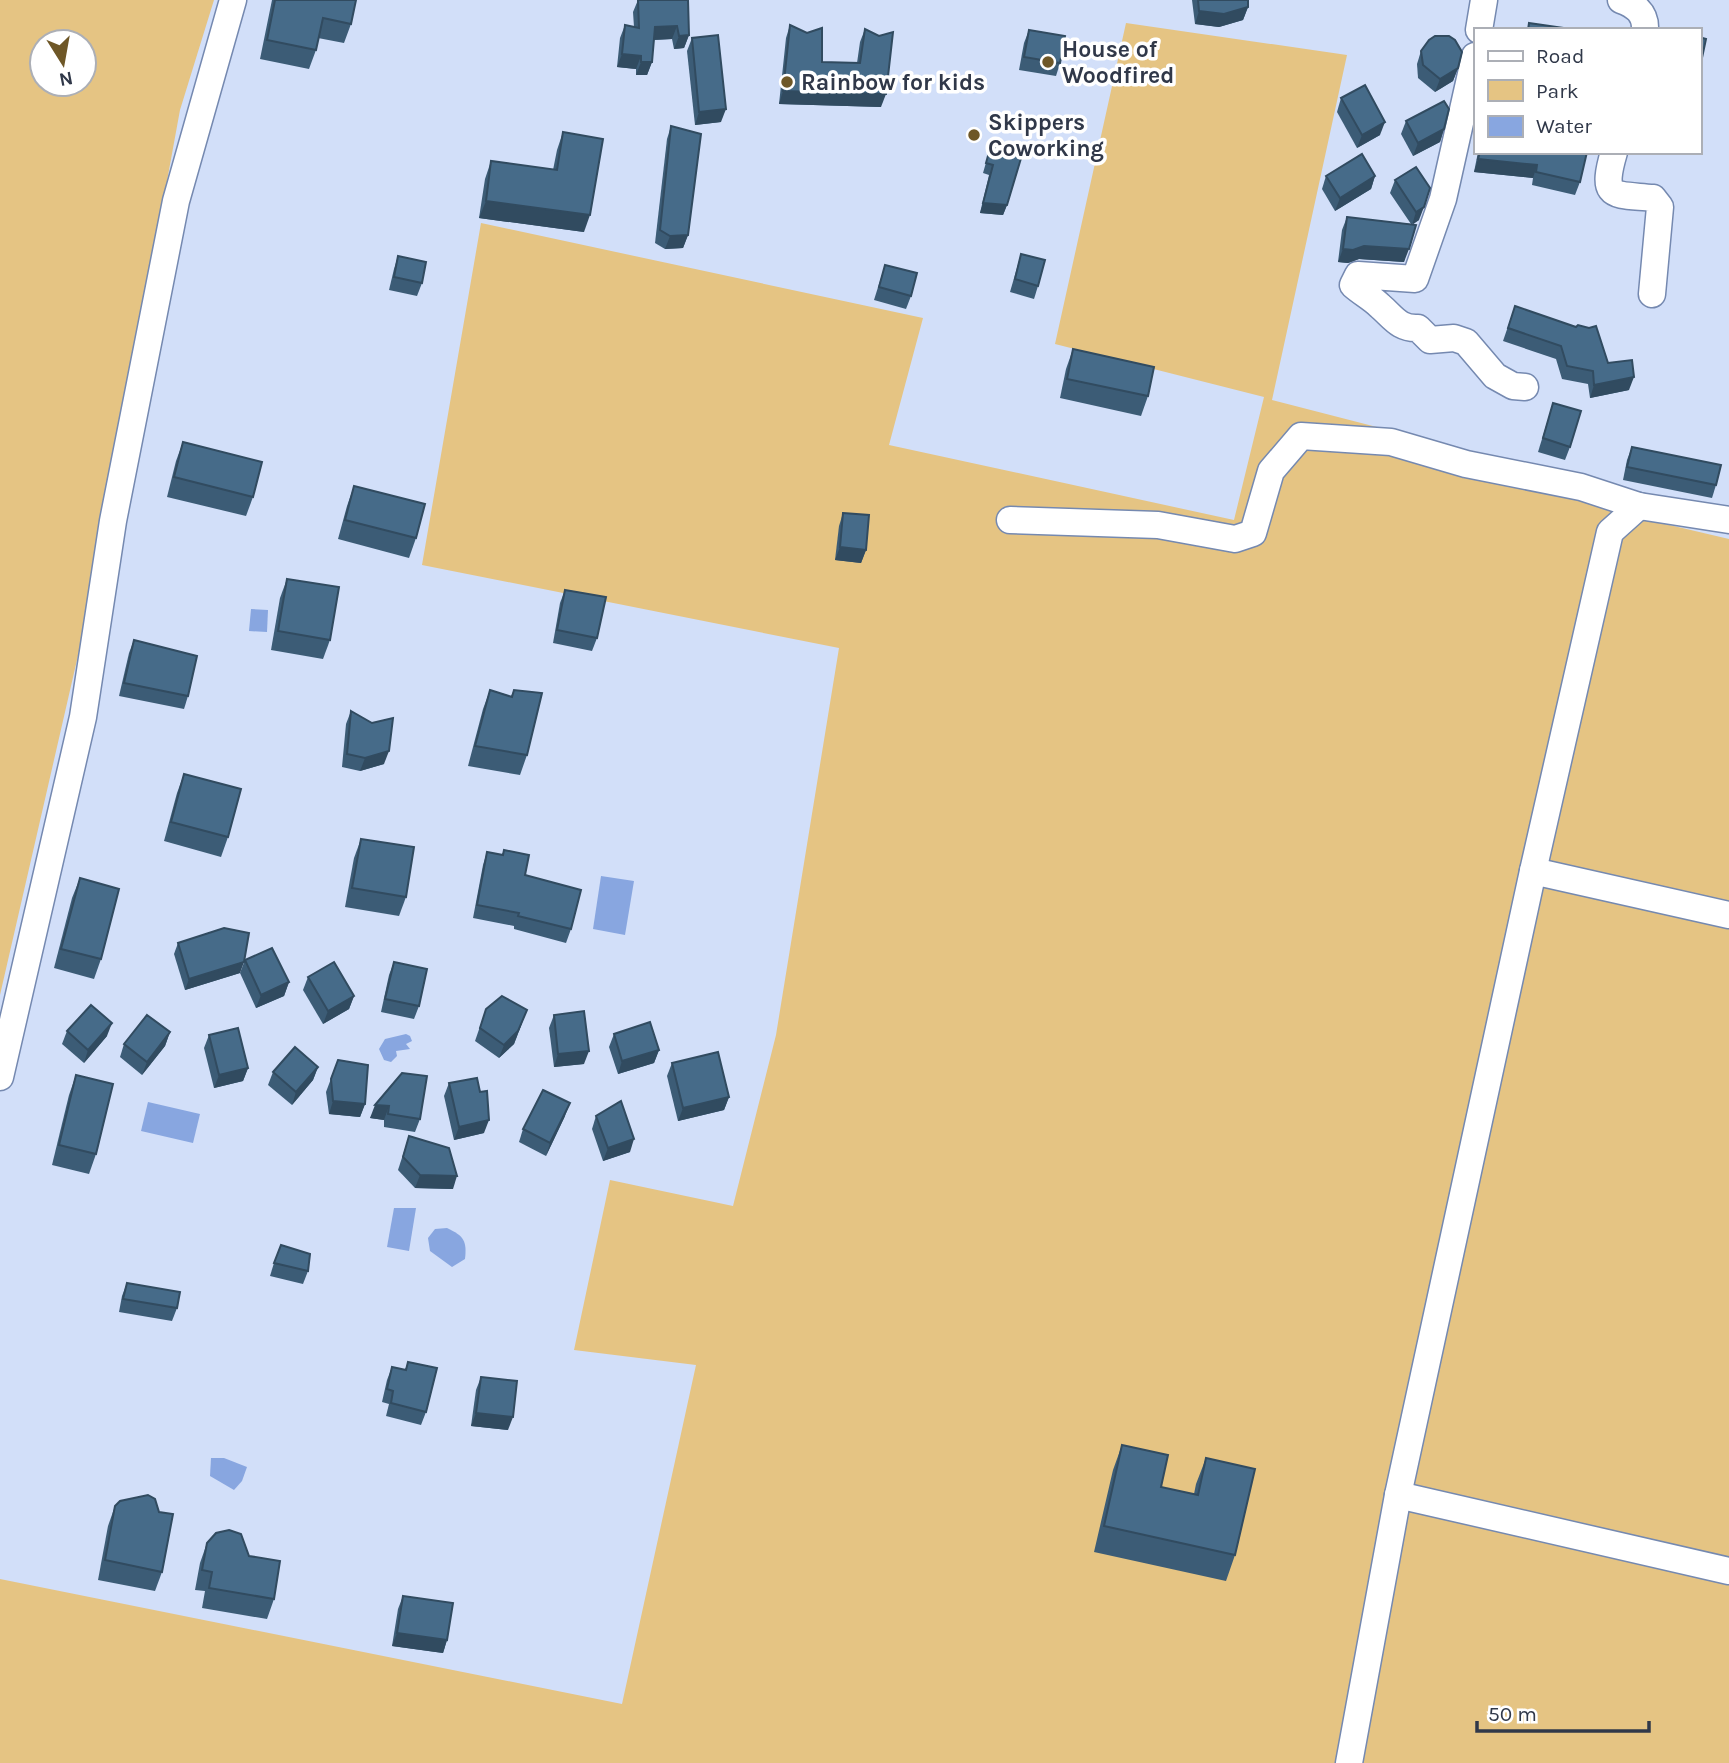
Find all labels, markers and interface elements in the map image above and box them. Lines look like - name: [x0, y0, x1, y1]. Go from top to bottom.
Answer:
- north arrow: [28, 28, 98, 98]
- legend: [1474, 28, 1701, 154]
- place label: House of Woodfired: [1062, 36, 1174, 89]
- text: Road: [1536, 44, 1584, 68]
- marker: House of Woodfired: [1040, 54, 1056, 70]
- text: N: [57, 67, 75, 91]
- place label: Rainbow for kids: [801, 69, 985, 96]
- marker: Rainbow for kids: [779, 74, 795, 90]
- text: Park: [1536, 79, 1579, 103]
- place label: Skippers Coworking: [988, 109, 1104, 162]
- text: Water: [1536, 114, 1592, 138]
- marker: Skippers Coworking: [966, 127, 982, 143]
- scale bar: [1477, 1690, 1648, 1734]
- text: 50 m: [1488, 1702, 1537, 1726]

